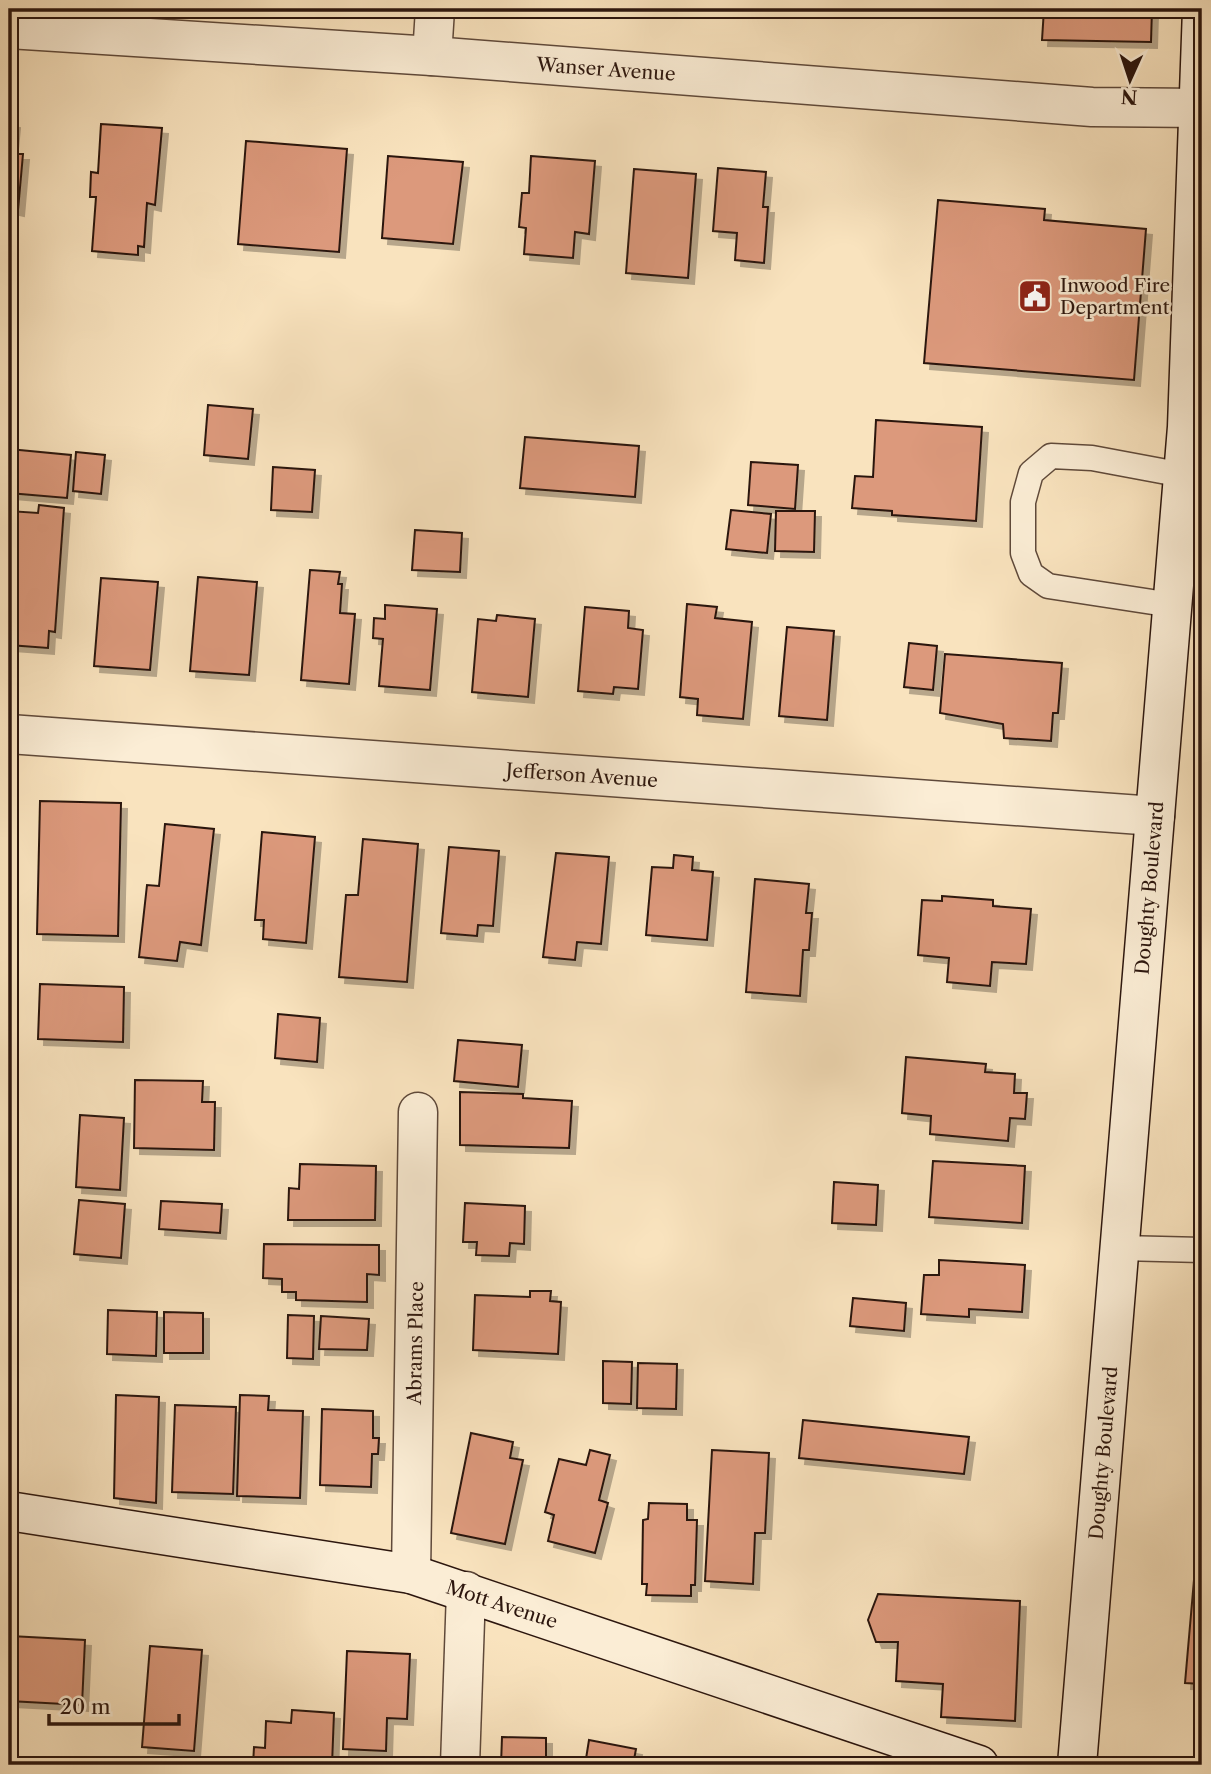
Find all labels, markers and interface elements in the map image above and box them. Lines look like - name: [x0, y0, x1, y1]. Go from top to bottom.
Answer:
- north arrow: [1096, 46, 1166, 116]
- street label: Wanser Avenue: [535, 53, 676, 86]
- text: N: [1120, 85, 1138, 108]
- place label: Inwood Fire Department: [1060, 274, 1170, 319]
- public building icon: Inwood Fire Department: [1016, 277, 1054, 315]
- street label: Jefferson Avenue: [502, 759, 659, 792]
- street label: Doughty Boulevard: [1130, 800, 1169, 976]
- street label: Abrams Place: [403, 1281, 428, 1406]
- street label: Doughty Boulevard: [1084, 1365, 1123, 1541]
- street label: Mott Avenue: [443, 1576, 560, 1633]
- scale bar: [49, 1683, 178, 1727]
- text: 20 m: [60, 1694, 111, 1719]

